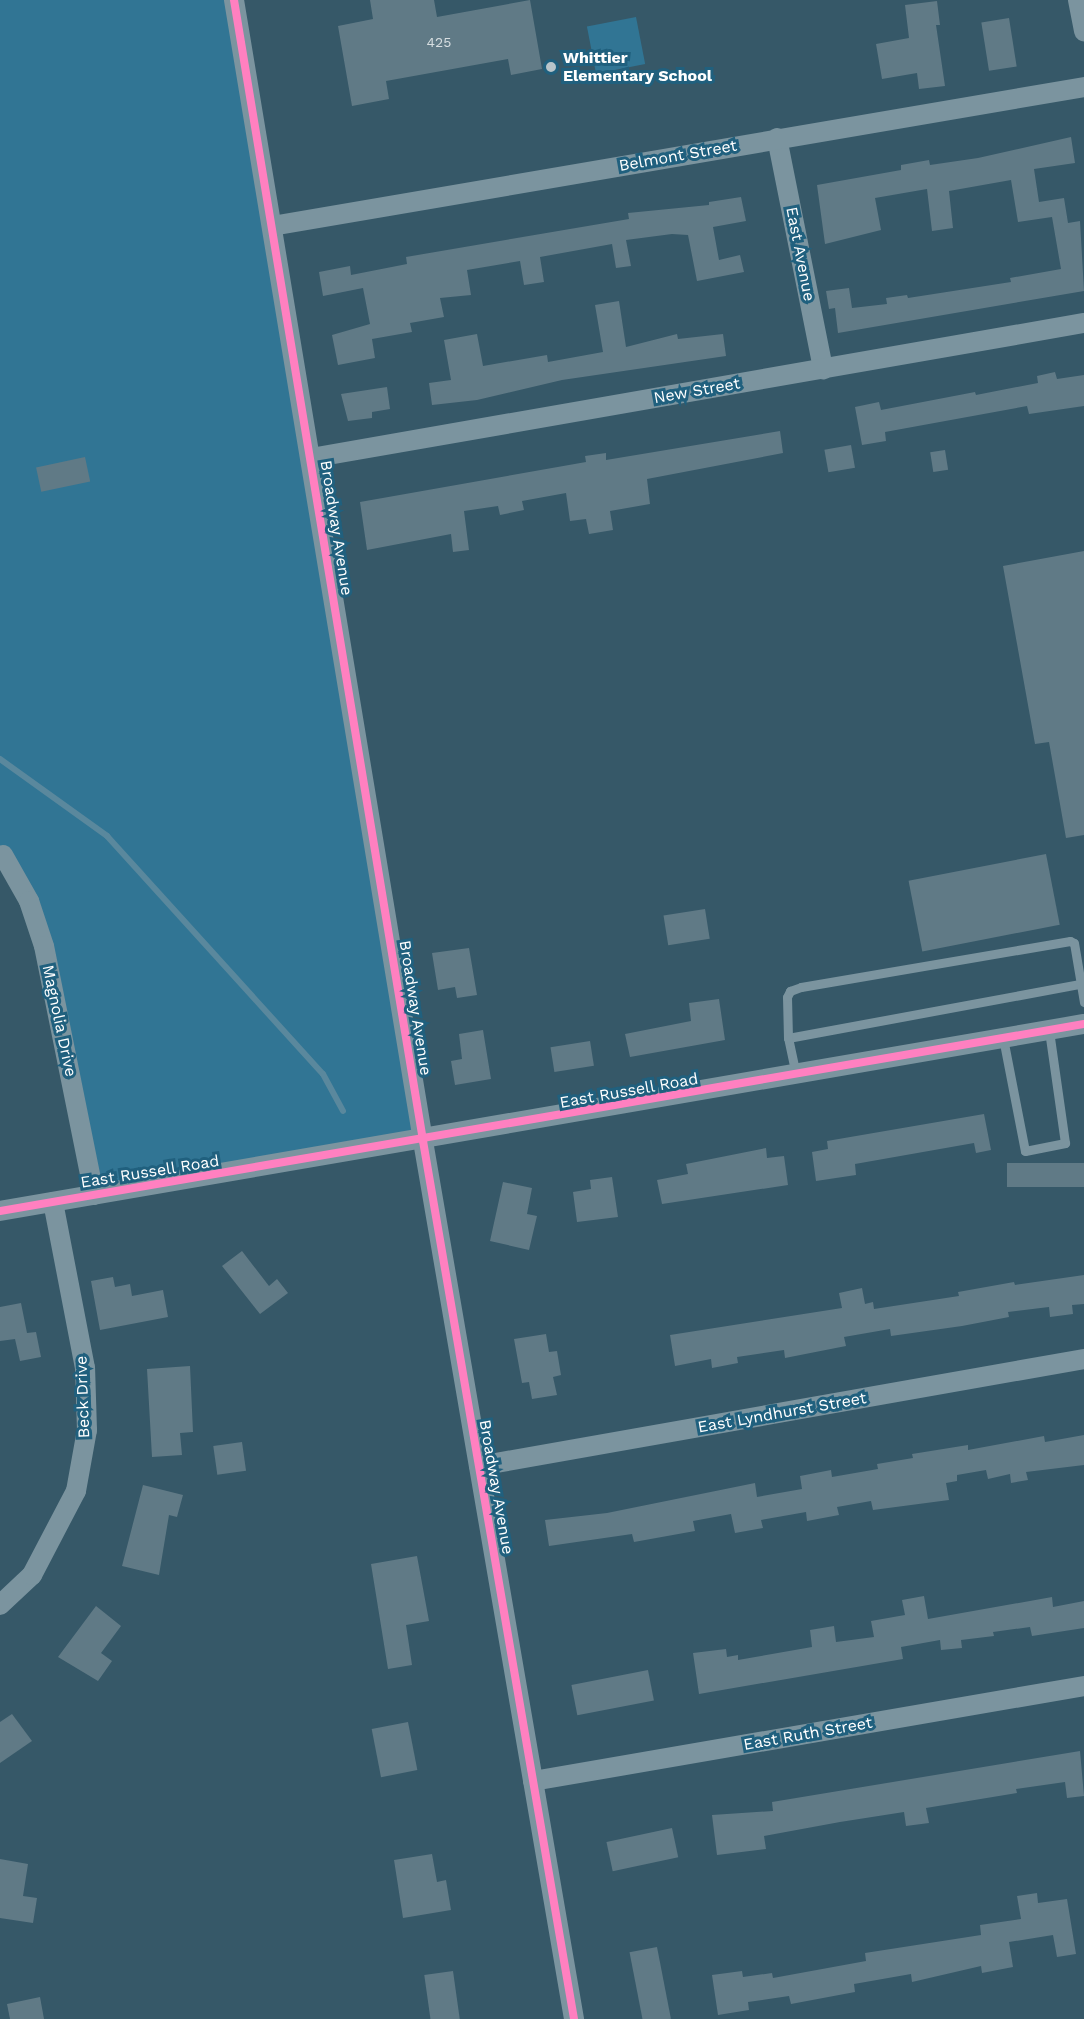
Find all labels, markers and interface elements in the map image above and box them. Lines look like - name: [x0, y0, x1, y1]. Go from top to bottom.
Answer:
- house number: 425: [427, 34, 451, 50]
- place label: Whittier Elementary School: [563, 48, 712, 86]
- marker: Whittier Elementary School: [544, 60, 558, 74]
- street label: Belmont Street: [617, 136, 739, 176]
- street label: East Avenue: [781, 205, 819, 303]
- street label: New Street: [652, 374, 742, 408]
- street label: Broadway Avenue: [316, 459, 356, 597]
- street label: Broadway Avenue: [395, 939, 435, 1077]
- street label: Magnolia Drive: [38, 963, 80, 1079]
- street label: East Russell Road: [558, 1069, 700, 1113]
- street label: East Russell Road: [79, 1152, 221, 1192]
- street label: Beck Drive: [72, 1355, 94, 1439]
- street label: East Lyndhurst Street: [696, 1389, 868, 1437]
- street label: Broadway Avenue: [475, 1418, 517, 1556]
- street label: East Ruth Street: [742, 1713, 874, 1755]

